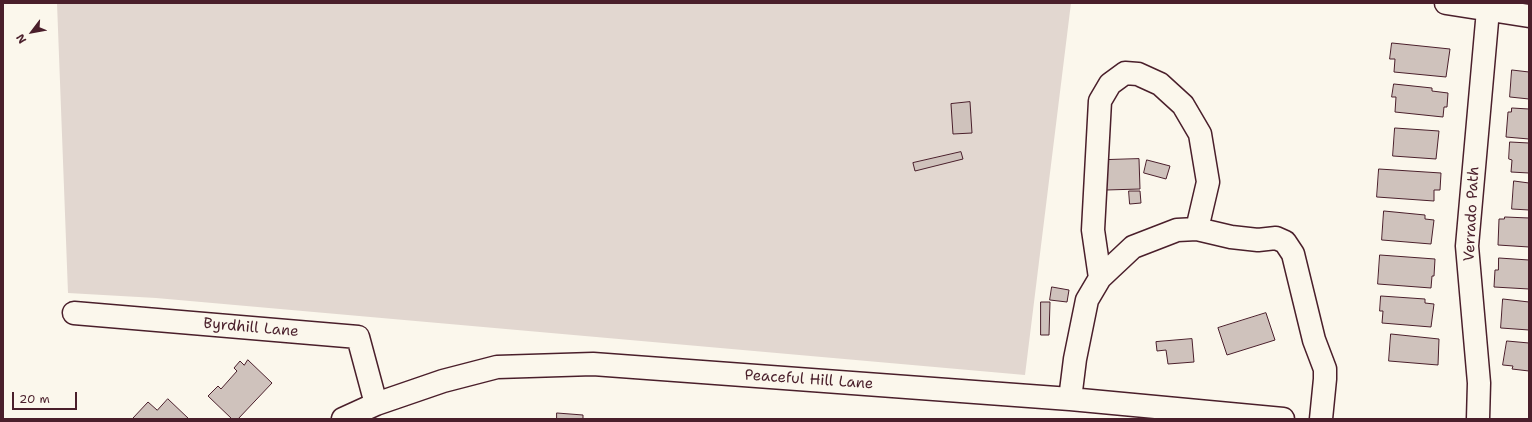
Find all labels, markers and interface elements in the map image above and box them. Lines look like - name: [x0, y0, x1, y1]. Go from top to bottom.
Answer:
- north arrow: [12, 12, 52, 52]
- text: N: [13, 31, 30, 46]
- street label: Verrado Path: [1461, 166, 1483, 262]
- street label: Byrdhill Lane: [203, 315, 299, 341]
- street label: Peaceful Hill Lane: [744, 367, 874, 393]
- scale bar: [14, 384, 79, 410]
- text: 20 m: [19, 391, 50, 407]

